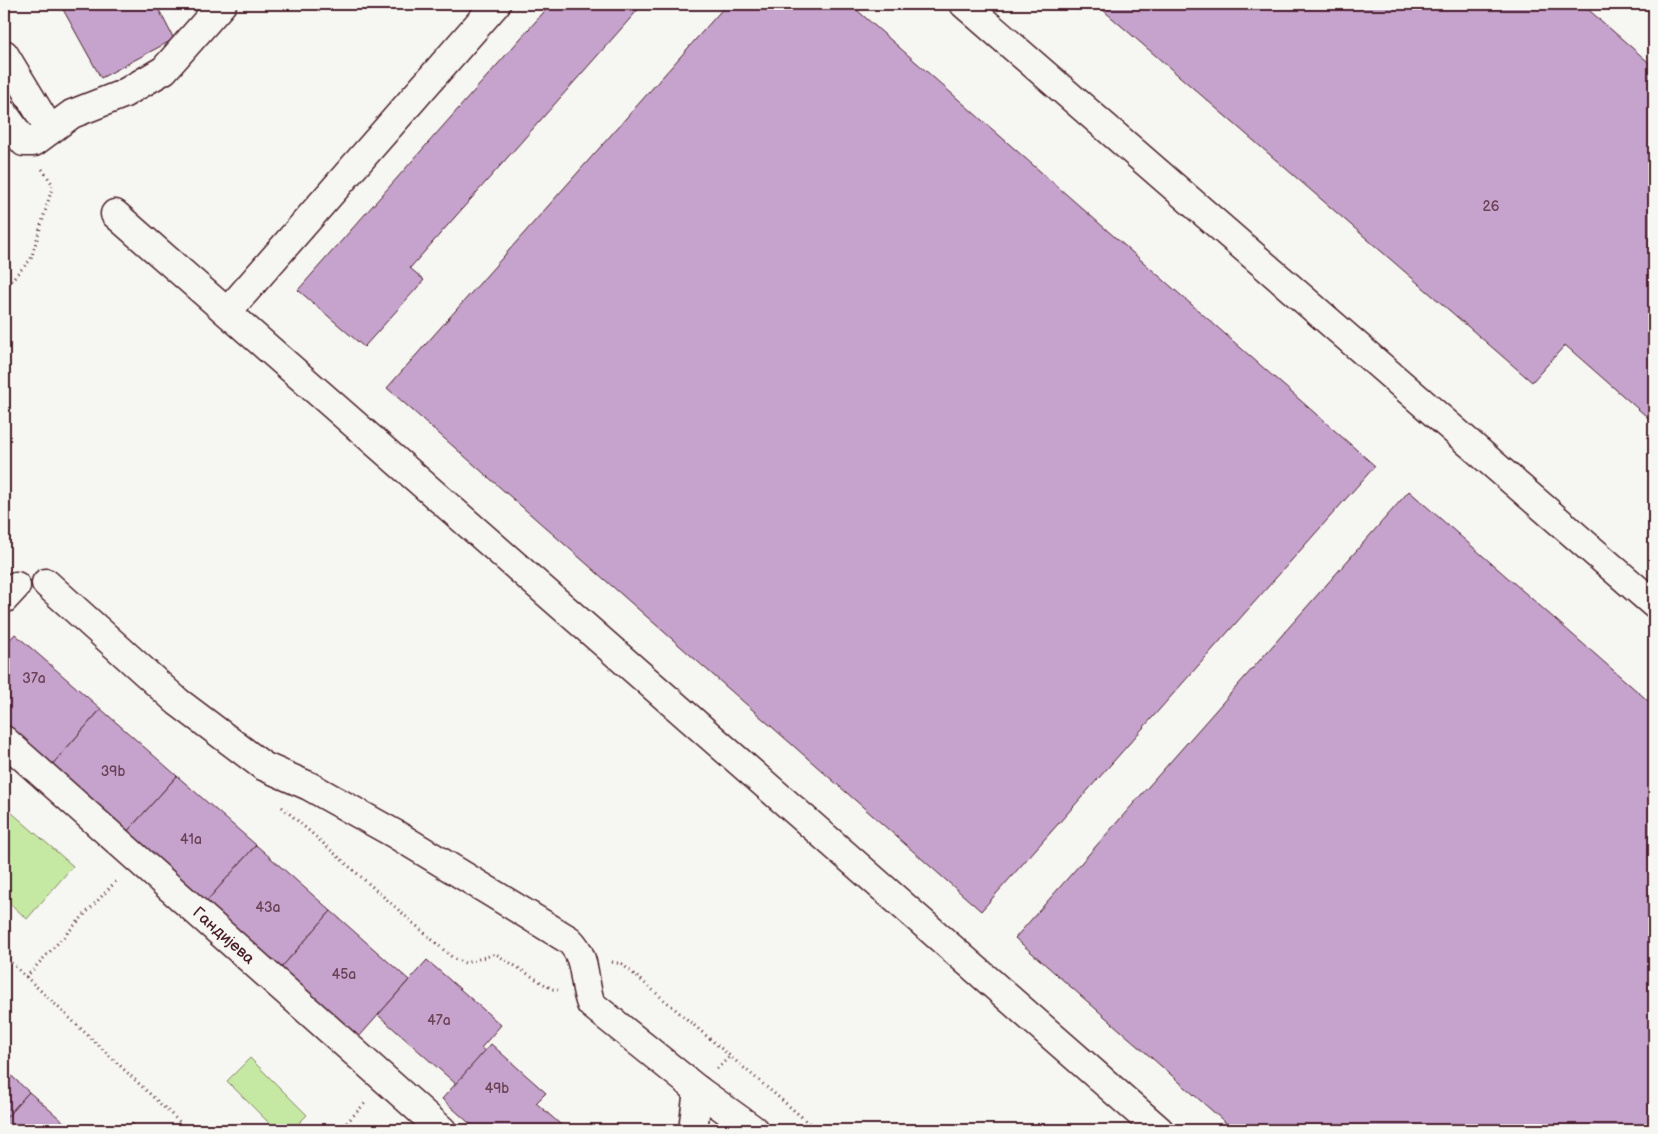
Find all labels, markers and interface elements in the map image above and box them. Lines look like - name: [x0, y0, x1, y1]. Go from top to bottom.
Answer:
- house number: 26: [1483, 198, 1500, 215]
- house number: 37a: [22, 670, 46, 687]
- house number: 39b: [101, 763, 125, 780]
- house number: 41a: [180, 831, 202, 848]
- house number: 43a: [255, 899, 281, 916]
- street label: Гандијева: [189, 903, 259, 968]
- house number: 45a: [332, 966, 356, 983]
- house number: 47a: [427, 1012, 451, 1029]
- house number: 49b: [485, 1080, 509, 1097]

